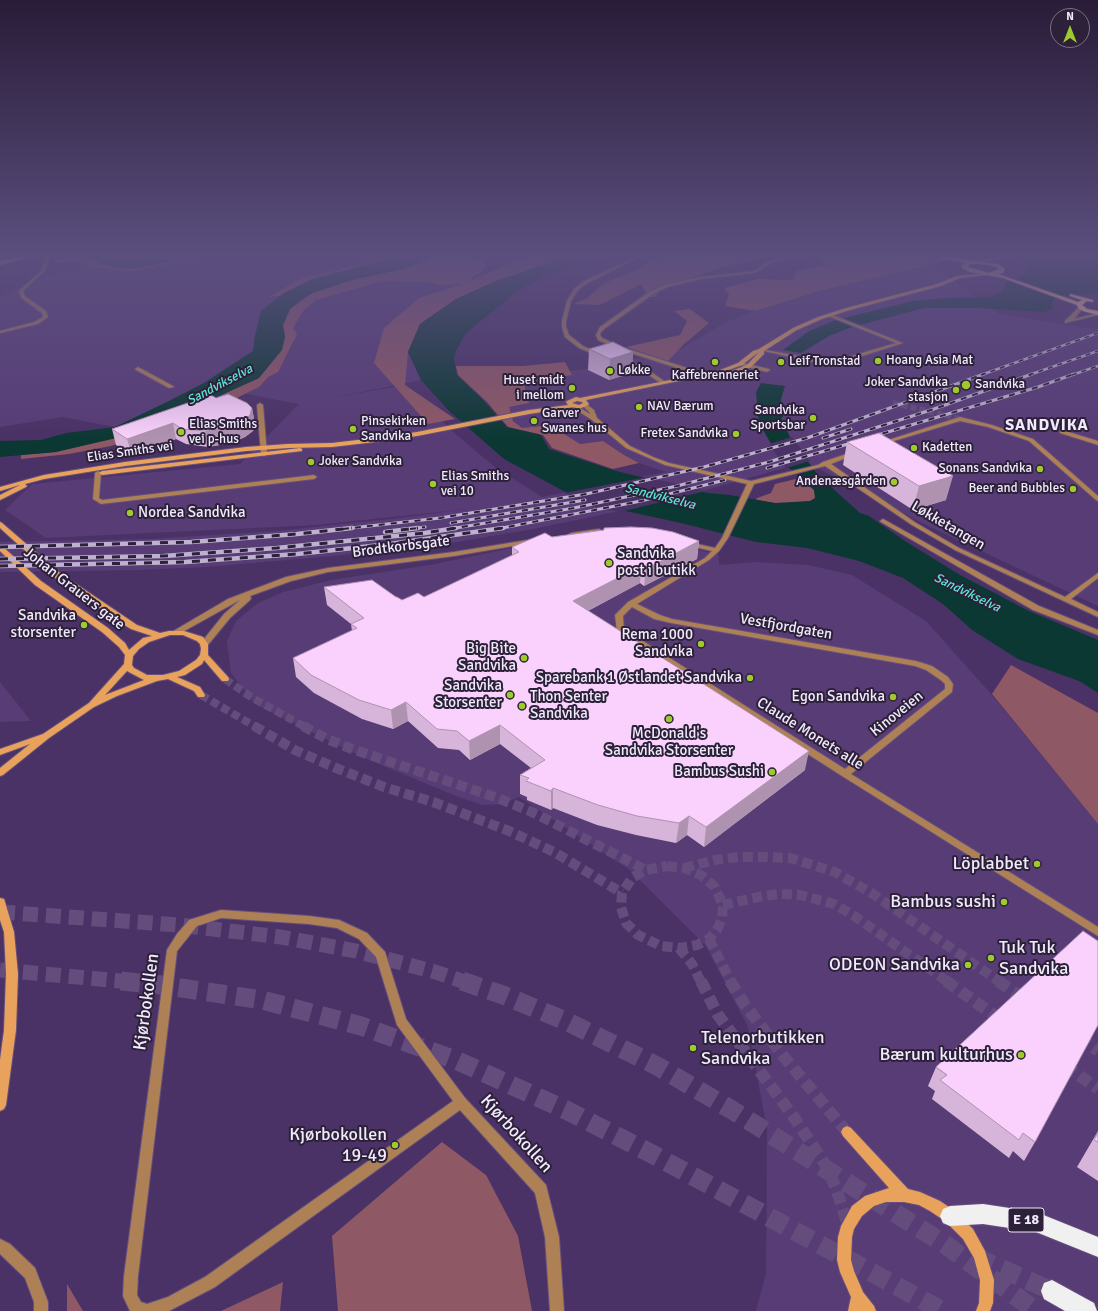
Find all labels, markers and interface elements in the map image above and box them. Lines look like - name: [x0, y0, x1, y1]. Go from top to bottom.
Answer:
- north arrow: [1050, 8, 1090, 48]
- text: N: [1066, 10, 1074, 23]
- place label: Hoang Asia Mat: [886, 353, 973, 369]
- place label: Leif Tronstad: [789, 354, 860, 370]
- marker: Hoang Asia Mat: [873, 356, 883, 366]
- marker: Kaffebrenneriet: [710, 357, 720, 367]
- marker: Leif Tronstad: [776, 357, 786, 367]
- water label: Sandvikselva: [185, 361, 255, 409]
- place label: Løkke: [618, 363, 651, 379]
- marker: Løkke: [605, 366, 615, 376]
- place label: Kaffebrenneriet: [671, 368, 759, 384]
- place label: Huset midt i mellom: [503, 373, 564, 404]
- place label: Joker Sandvika stasjon: [865, 375, 948, 406]
- place label: Sandvika: [975, 377, 1025, 393]
- marker: Sandvika: [960, 379, 972, 391]
- marker: Huset midt i mellom: [567, 383, 577, 393]
- marker: Joker Sandvika stasjon: [951, 385, 961, 395]
- place label: NAV Bærum: [647, 399, 714, 415]
- marker: NAV Bærum: [634, 402, 644, 412]
- place label: Sandvika Sportsbar: [751, 403, 805, 434]
- place label: Garver Swanes hus: [542, 406, 607, 437]
- marker: Sandvika Sportsbar: [808, 413, 818, 423]
- place label: Pinsekirken Sandvika: [361, 414, 426, 445]
- marker: Garver Swanes hus: [529, 416, 539, 426]
- district label: SANDVIKA: [1005, 416, 1089, 436]
- place label: Elias Smiths vei p-hus: [189, 417, 257, 448]
- marker: Pinsekirken Sandvika: [348, 424, 358, 434]
- place label: Fretex Sandvika: [641, 426, 728, 442]
- marker: Elias Smiths vei p-hus: [176, 427, 186, 437]
- marker: Fretex Sandvika: [731, 429, 741, 439]
- street label: Elias Smiths vei: [86, 438, 174, 466]
- place label: Kadetten: [922, 440, 972, 456]
- marker: Kadetten: [909, 443, 919, 453]
- place label: Joker Sandvika: [319, 454, 402, 470]
- marker: Joker Sandvika: [306, 457, 316, 467]
- place label: Sonans Sandvika: [939, 461, 1032, 477]
- marker: Sonans Sandvika: [1035, 464, 1045, 474]
- place label: Elias Smiths vei 10: [441, 469, 509, 500]
- place label: Andenæsgården: [796, 474, 886, 490]
- marker: Andenæsgården: [889, 477, 899, 487]
- marker: Elias Smiths vei 10: [428, 479, 438, 489]
- water label: Sandvikselva: [623, 481, 697, 513]
- place label: Beer and Bubbles: [968, 481, 1065, 497]
- marker: Beer and Bubbles: [1068, 484, 1078, 494]
- street label: Løkketangen: [908, 498, 988, 554]
- place label: Nordea Sandvika: [138, 504, 246, 522]
- marker: Nordea Sandvika: [125, 508, 135, 518]
- street label: Brodtkorbsgate: [351, 532, 451, 562]
- street label: Johan Grauers gate: [20, 544, 128, 634]
- place label: Sandvika post i butikk: [617, 545, 696, 580]
- marker: Sandvika post i butikk: [604, 558, 614, 568]
- water label: Sandvikselva: [931, 570, 1003, 616]
- place label: Sandvika storsenter: [11, 607, 76, 642]
- street label: Vestfjordgaten: [738, 610, 834, 644]
- marker: Sandvika storsenter: [79, 620, 89, 630]
- place label: Rema 1000 Sandvika: [621, 626, 693, 661]
- marker: Rema 1000 Sandvika: [696, 639, 706, 649]
- place label: Big Bite Sandvika: [458, 640, 516, 675]
- marker: Big Bite Sandvika: [519, 653, 529, 663]
- place label: Sparebank 1 Østlandet Sandvika: [536, 669, 742, 687]
- marker: Sparebank 1 Østlandet Sandvika: [745, 673, 755, 683]
- place label: Sandvika Storsenter: [435, 677, 502, 712]
- street label: Kinoveien: [867, 687, 927, 741]
- place label: Thon Senter Sandvika: [530, 688, 607, 723]
- place label: Egon Sandvika: [792, 688, 885, 706]
- marker: Sandvika Storsenter: [505, 690, 515, 700]
- marker: Egon Sandvika: [888, 692, 898, 702]
- street label: Claude Monets alle: [753, 694, 867, 774]
- marker: Thon Senter Sandvika: [517, 701, 527, 711]
- marker: McDonald's Sandvika Storsenter: [664, 714, 674, 724]
- place label: McDonald's Sandvika Storsenter: [605, 725, 733, 760]
- place label: Bambus Sushi: [674, 763, 764, 781]
- marker: Bambus Sushi: [767, 767, 777, 777]
- place label: Löplabbet: [952, 853, 1029, 875]
- marker: Löplabbet: [1032, 859, 1042, 869]
- place label: Bambus sushi: [890, 891, 996, 913]
- marker: Bambus sushi: [999, 897, 1009, 907]
- place label: Tuk Tuk Sandvika: [999, 937, 1068, 980]
- street label: Kjørbokollen: [130, 952, 164, 1052]
- marker: Tuk Tuk Sandvika: [986, 953, 996, 963]
- place label: ODEON Sandvika: [829, 954, 960, 976]
- marker: ODEON Sandvika: [963, 960, 973, 970]
- place label: Telenorbutikken Sandvika: [701, 1027, 824, 1070]
- marker: Telenorbutikken Sandvika: [688, 1043, 698, 1053]
- place label: Bærum kulturhus: [879, 1044, 1013, 1066]
- marker: Bærum kulturhus: [1016, 1050, 1026, 1060]
- street label: Kjørbokollen: [475, 1090, 557, 1178]
- place label: Kjørbokollen 19-49: [289, 1124, 387, 1166]
- marker: Kjørbokollen 19-49: [390, 1140, 400, 1150]
- road number: E 18: [1008, 1208, 1044, 1232]

